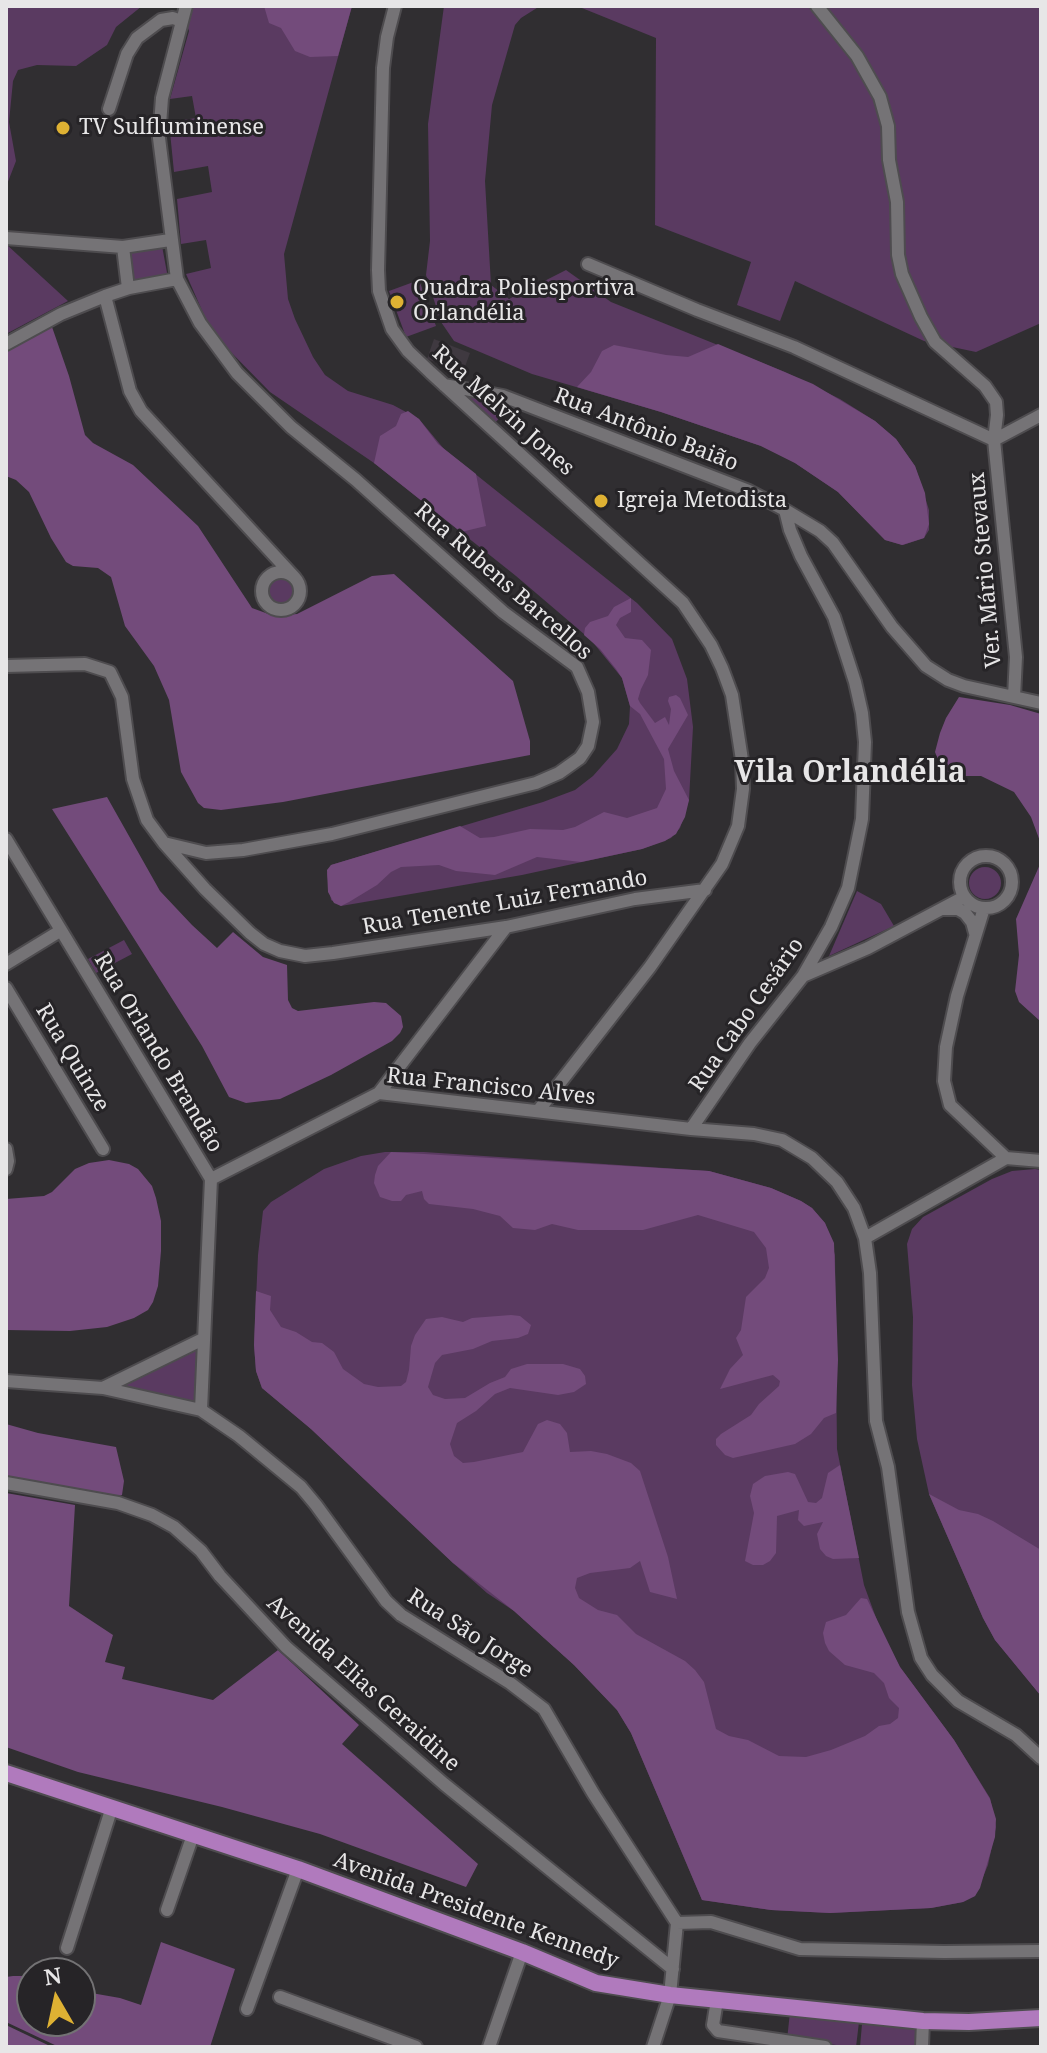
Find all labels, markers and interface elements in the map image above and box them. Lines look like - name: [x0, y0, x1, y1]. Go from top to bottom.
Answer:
- place label: TV Sulfluminense: [79, 115, 264, 141]
- marker: TV Sulfluminense: [54, 119, 72, 137]
- place label: Quadra Poliesportiva Orlandélia: [413, 276, 635, 328]
- marker: Quadra Poliesportiva Orlandélia: [388, 293, 406, 311]
- street label: Rua Melvin Jones: [427, 340, 579, 482]
- street label: Rua Antônio Baião: [550, 383, 742, 477]
- street label: Ver. Mário Stevaux: [964, 471, 1008, 669]
- place label: Igreja Metodista: [617, 488, 787, 514]
- marker: Igreja Metodista: [592, 492, 610, 510]
- street label: Rua Rubens Barcellos: [409, 498, 597, 666]
- district label: Vila Orlandélia: [734, 755, 966, 791]
- street label: Rua Tenente Luiz Fernando: [360, 865, 650, 941]
- street label: Rua Cabo Cesário: [684, 933, 810, 1097]
- street label: Rua Orlando Brandão: [88, 948, 228, 1158]
- street label: Rua Quinze: [30, 999, 114, 1117]
- street label: Rua Francisco Alves: [385, 1063, 597, 1111]
- street label: Rua São Jorge: [403, 1584, 537, 1684]
- street label: Avenida Elias Geraidine: [261, 1590, 465, 1778]
- street label: Avenida Presidente Kennedy: [330, 1847, 622, 1975]
- north arrow: [16, 1957, 96, 2037]
- text: N: [42, 1959, 63, 1991]

